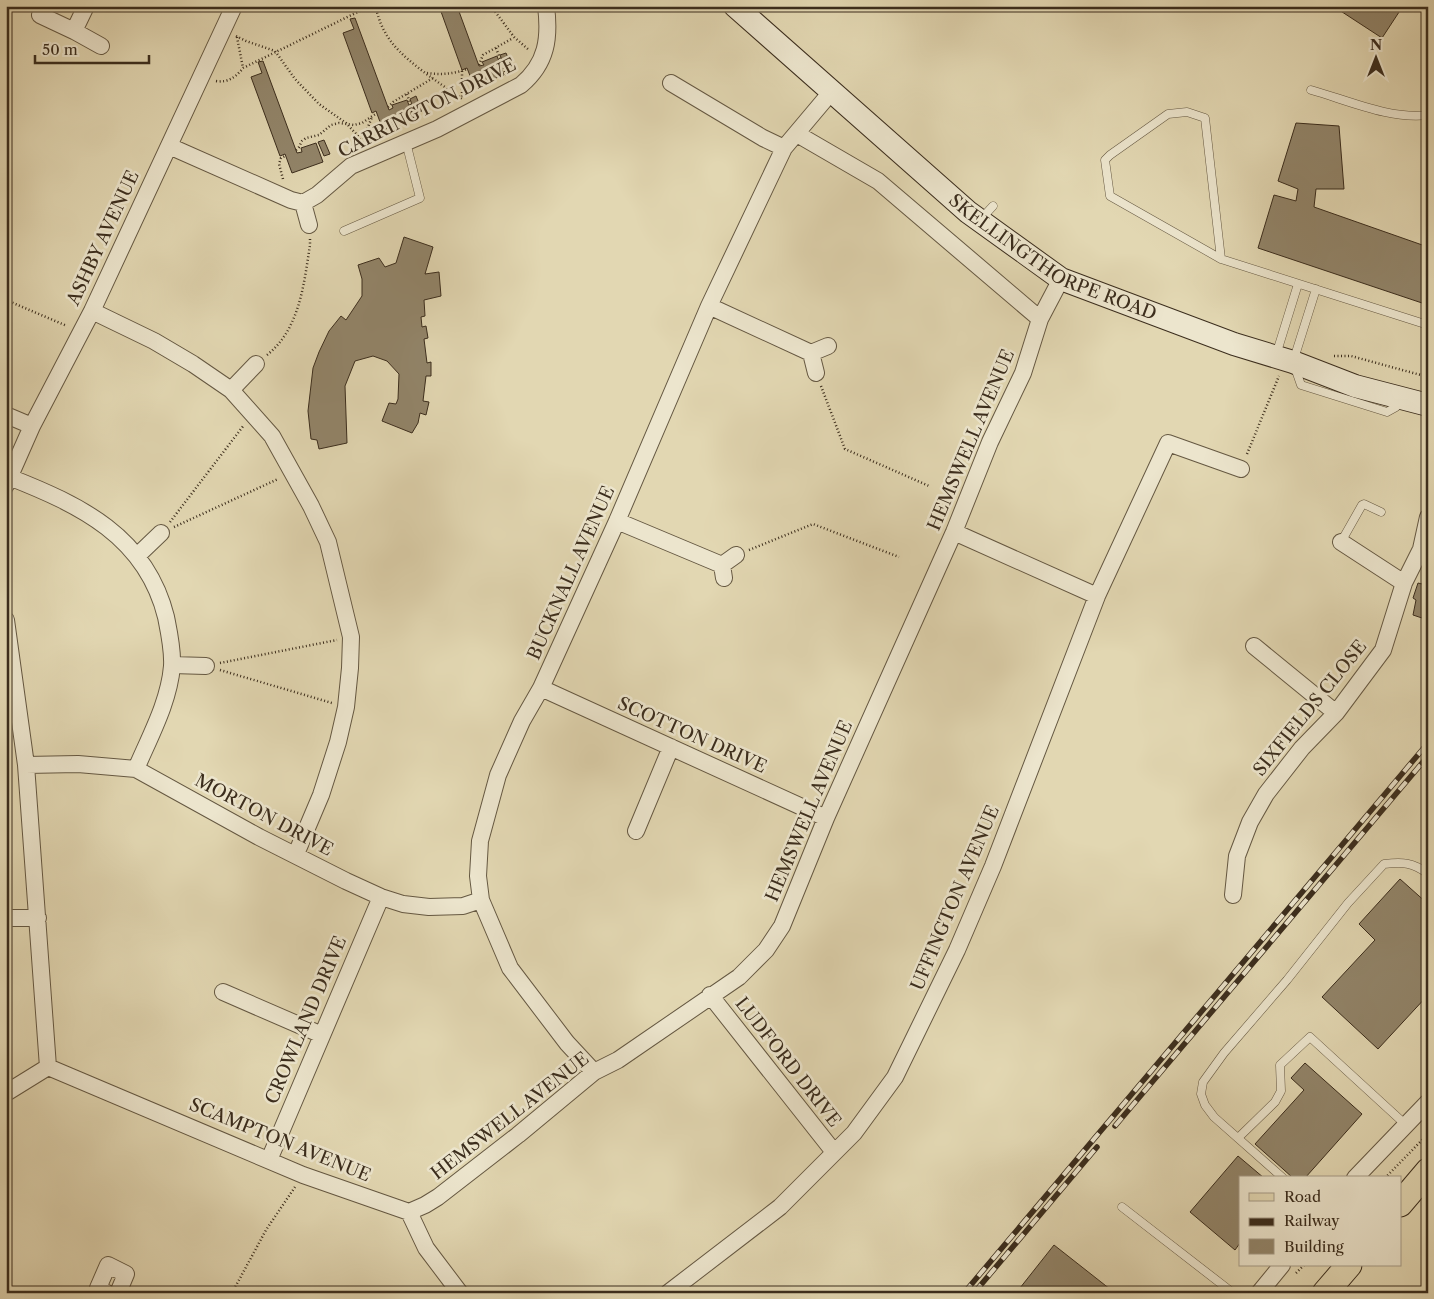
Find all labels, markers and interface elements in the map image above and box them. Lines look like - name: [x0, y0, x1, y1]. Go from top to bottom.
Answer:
- scale bar: [35, 32, 149, 64]
- north arrow: [1352, 32, 1402, 82]
- text: N: [1370, 36, 1382, 54]
- text: 50 m: [42, 40, 78, 59]
- street label: CARRINGTON DRIVE: [334, 53, 520, 163]
- street label: ASHBY AVENUE: [62, 167, 144, 310]
- street label: SKELLINGTHORPE ROAD: [944, 189, 1160, 325]
- street label: HEMSWELL AVENUE: [923, 346, 1019, 534]
- street label: BUCKNALL AVENUE: [523, 483, 619, 663]
- street label: SIXFIELDS CLOSE: [1248, 636, 1372, 780]
- street label: SCOTTON DRIVE: [614, 692, 770, 778]
- street label: HEMSWELL AVENUE: [761, 717, 857, 905]
- street label: MORTON DRIVE: [191, 769, 337, 861]
- street label: UFFINGTON AVENUE: [906, 802, 1004, 994]
- street label: CROWLAND DRIVE: [261, 933, 351, 1107]
- street label: LUDFORD DRIVE: [730, 993, 846, 1131]
- street label: HEMSWELL AVENUE: [427, 1047, 593, 1185]
- street label: SCAMPTON AVENUE: [186, 1094, 374, 1186]
- legend: [1239, 1176, 1402, 1266]
- text: Road: [1284, 1187, 1321, 1206]
- text: Railway: [1284, 1211, 1340, 1230]
- text: Building: [1284, 1237, 1344, 1256]

